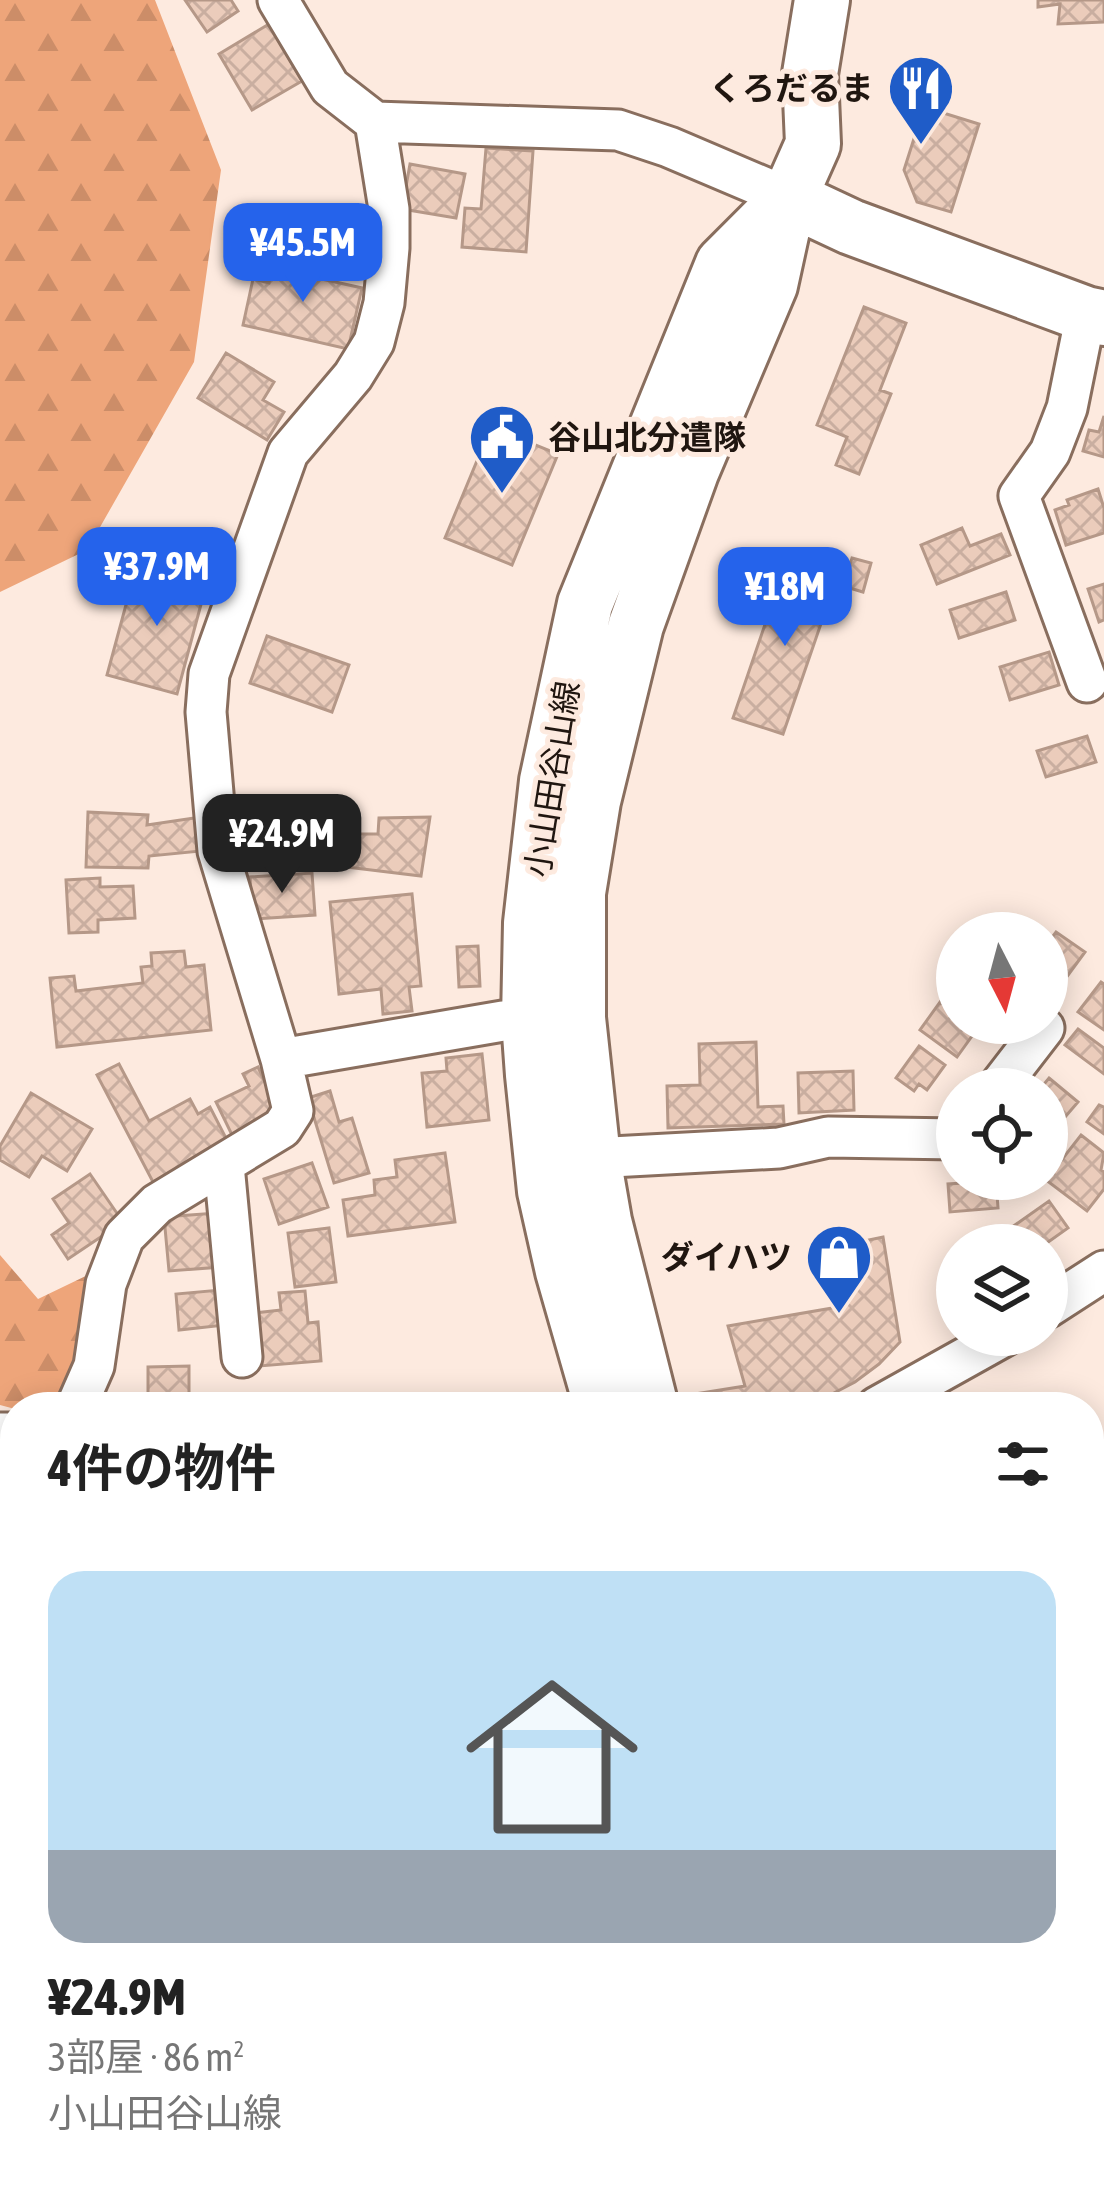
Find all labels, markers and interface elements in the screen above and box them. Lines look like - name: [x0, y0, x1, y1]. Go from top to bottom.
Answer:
- restaurant icon: くろだるま: [886, 53, 956, 147]
- place label: くろだるま: [709, 69, 874, 107]
- pin: ¥45.5M: [205, 203, 401, 305]
- text: ¥45.5M: [250, 220, 356, 264]
- public building icon: 谷山北分遣隊: [467, 402, 537, 496]
- place label: 谷山北分遣隊: [548, 418, 746, 456]
- pin: ¥37.9M: [59, 527, 255, 629]
- text: ¥37.9M: [104, 544, 210, 588]
- pin: ¥18M: [714, 547, 856, 649]
- text: ¥18M: [745, 564, 825, 608]
- street label: 小山田谷山線: [518, 678, 586, 880]
- pin: ¥24.9M: [184, 794, 380, 896]
- text: ¥24.9M: [229, 811, 335, 855]
- north arrow: [936, 912, 1068, 1044]
- map controls: [936, 912, 1068, 1356]
- button: locate: [936, 1068, 1068, 1200]
- shop icon: ダイハツ: [804, 1222, 874, 1316]
- button: layers: [936, 1224, 1068, 1356]
- place label: ダイハツ: [661, 1238, 792, 1276]
- icon: filters: [990, 1431, 1056, 1497]
- text: 4件の物件: [48, 1438, 276, 1497]
- icon: home: [444, 1649, 660, 1865]
- text: ¥24.9M: [48, 1967, 186, 2026]
- text: 3部屋 · 86 m²: [48, 2035, 244, 2079]
- text: 小山田谷山線: [48, 2091, 282, 2135]

